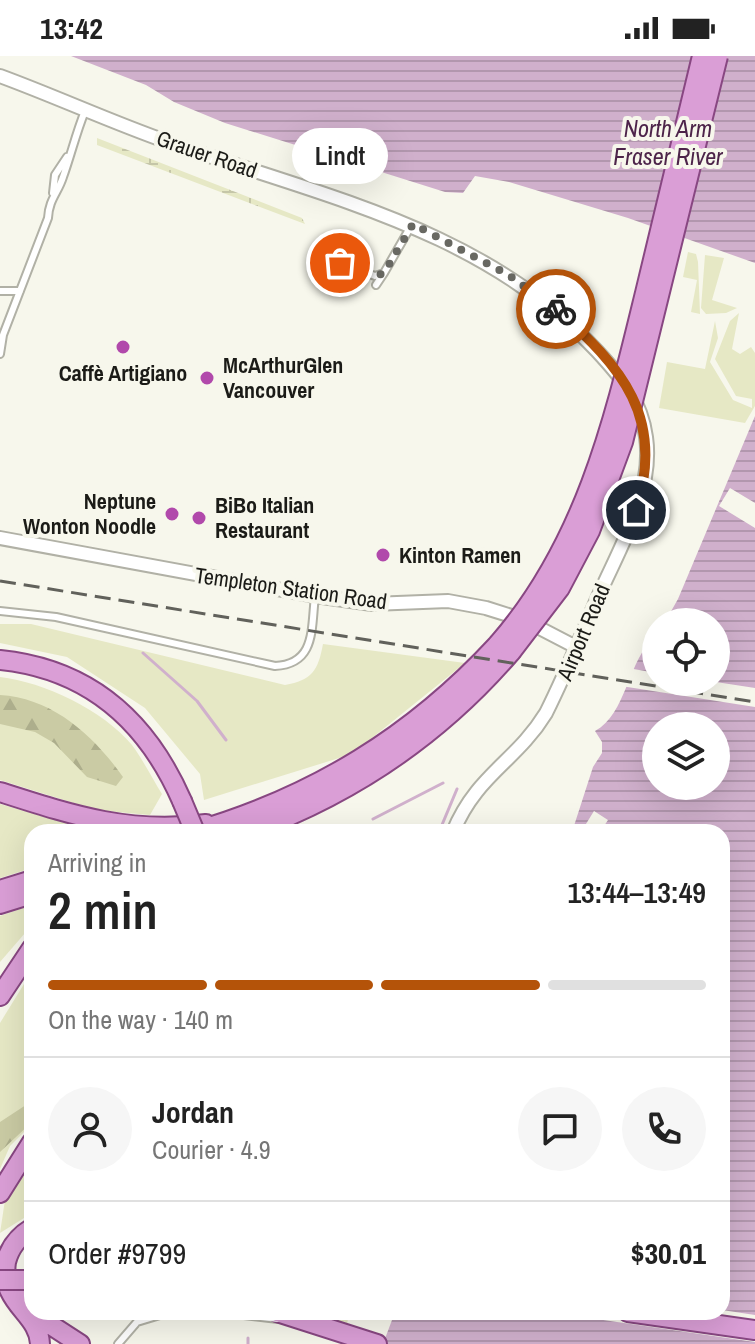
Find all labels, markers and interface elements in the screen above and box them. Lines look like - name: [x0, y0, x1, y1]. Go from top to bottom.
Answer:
- text: 13:42: [40, 8, 103, 48]
- water label: North Arm Fraser River: [613, 112, 724, 172]
- street label: Grauer Road: [153, 123, 261, 185]
- callout: Lindt: [292, 127, 388, 183]
- text: Lindt: [315, 138, 365, 173]
- pin: [306, 229, 374, 297]
- icon: bag: [318, 241, 362, 285]
- courier: [516, 269, 596, 349]
- icon: bike: [534, 287, 578, 331]
- marker: Caffè Artigiano: [114, 338, 132, 356]
- place label: McArthurGlen Vancouver: [223, 350, 343, 405]
- place label: Caffè Artigiano: [59, 358, 187, 388]
- marker: McArthurGlen Vancouver: [198, 369, 216, 387]
- pin: [602, 476, 670, 544]
- place label: Neptune Wonton Noodle: [23, 486, 156, 541]
- icon: home: [614, 488, 658, 532]
- place label: BiBo Italian Restaurant: [215, 490, 314, 545]
- marker: Neptune Wonton Noodle: [163, 505, 181, 523]
- marker: BiBo Italian Restaurant: [190, 509, 208, 527]
- place label: Kinton Ramen: [399, 540, 521, 570]
- marker: Kinton Ramen: [374, 546, 392, 564]
- street label: Templeton Station Road: [193, 560, 389, 616]
- street label: Airport Road: [549, 579, 617, 686]
- map controls: [642, 608, 730, 800]
- button: locate: [642, 608, 730, 696]
- button: layers: [642, 712, 730, 800]
- text: Arriving in: [48, 845, 146, 880]
- text: 13:44–13:49: [567, 872, 706, 912]
- text: 2 min: [48, 875, 158, 945]
- text: On the way · 140 m: [48, 1002, 233, 1037]
- button: person: [48, 1087, 132, 1171]
- button: chat: [518, 1087, 602, 1171]
- button: phone: [622, 1087, 706, 1171]
- text: Jordan: [152, 1092, 234, 1132]
- text: Courier · 4.9: [152, 1132, 271, 1167]
- text: Order #9799: [48, 1233, 186, 1273]
- text: $30.01: [631, 1233, 706, 1273]

